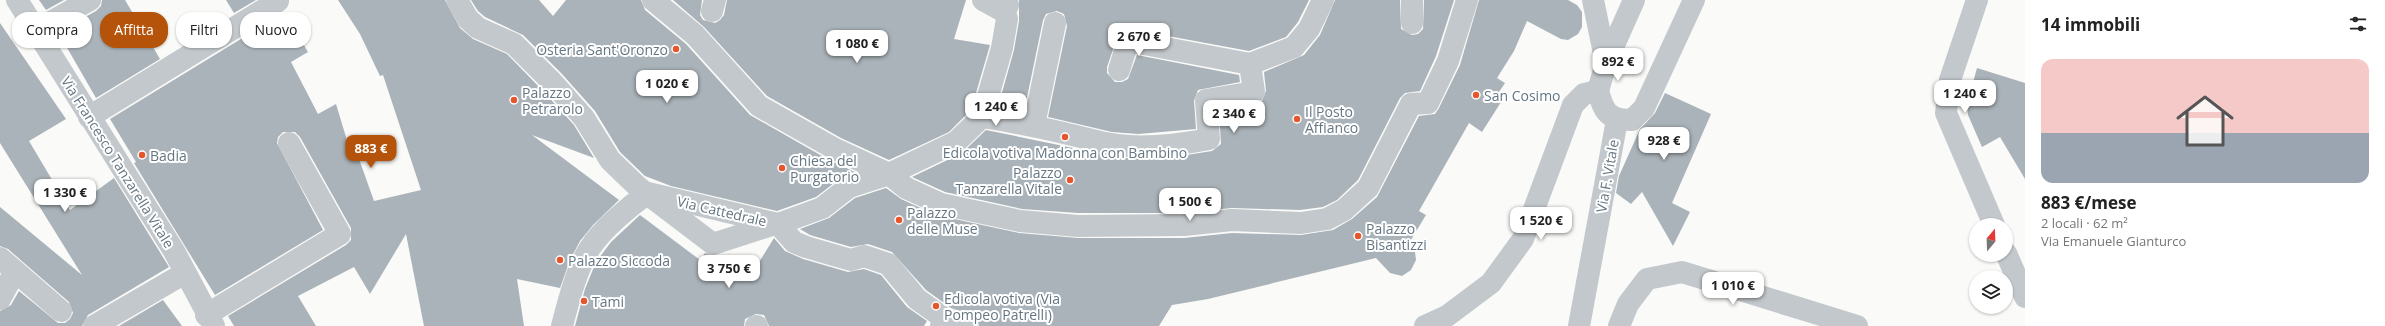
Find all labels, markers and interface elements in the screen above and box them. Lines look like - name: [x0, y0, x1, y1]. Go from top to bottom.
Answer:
- chip: Compra: [12, 12, 92, 48]
- chip: Affitta: [100, 12, 168, 48]
- chip: Filtri: [176, 12, 232, 48]
- chip: Nuovo: [240, 12, 311, 48]
- text: 14 immobili: [2041, 13, 2140, 36]
- icon: filters: [2347, 13, 2369, 35]
- pin: 2 670 €: [1102, 23, 1176, 57]
- text: 2 670 €: [1117, 27, 1161, 45]
- pin: 1 080 €: [820, 30, 894, 64]
- text: 1 080 €: [835, 34, 879, 52]
- place label: Osteria Sant'Oronzo: [536, 40, 668, 59]
- marker: Osteria Sant'Oronzo: [671, 44, 681, 54]
- pin: 892 €: [1590, 48, 1646, 82]
- text: 892 €: [1601, 52, 1635, 70]
- pin: 1 020 €: [630, 70, 704, 104]
- street label: Via Francesco Tanzarella Vitale: [57, 73, 179, 252]
- text: 1 020 €: [645, 74, 689, 92]
- pin: 1 240 €: [1928, 80, 2002, 114]
- place label: Palazzo Petrarolo: [522, 83, 583, 118]
- text: 1 240 €: [1943, 84, 1987, 102]
- icon: home: [2169, 85, 2241, 157]
- place label: San Cosimo: [1484, 86, 1561, 105]
- marker: San Cosimo: [1471, 90, 1481, 100]
- pin: 1 240 €: [959, 93, 1033, 127]
- marker: Palazzo Petrarolo: [509, 95, 519, 105]
- text: 1 240 €: [974, 97, 1018, 115]
- pin: 2 340 €: [1197, 100, 1271, 134]
- place label: Il Posto Affianco: [1305, 102, 1358, 137]
- text: 2 340 €: [1212, 104, 1256, 122]
- marker: Il Posto Affianco: [1292, 114, 1302, 124]
- pin: 928 €: [1636, 127, 1692, 161]
- text: 928 €: [1647, 131, 1681, 149]
- marker: Edicola votiva Madonna con Bambino: [1060, 132, 1070, 142]
- pin: 883 €: [343, 135, 399, 169]
- street label: Via F. Vitale: [1591, 138, 1623, 214]
- text: 883 €: [354, 139, 388, 157]
- place label: Edicola votiva Madonna con Bambino: [943, 143, 1187, 162]
- place label: Badia: [150, 146, 187, 165]
- marker: Badia: [137, 150, 147, 160]
- place label: Chiesa del Purgatorio: [790, 151, 859, 186]
- marker: Chiesa del Purgatorio: [777, 163, 787, 173]
- place label: Palazzo Tanzarella Vitale: [955, 163, 1062, 198]
- marker: Palazzo Tanzarella Vitale: [1065, 175, 1075, 185]
- pin: 1 330 €: [28, 179, 102, 213]
- text: 1 330 €: [43, 183, 87, 201]
- pin: 1 500 €: [1153, 188, 1227, 222]
- street label: Via Cattedrale: [675, 191, 769, 231]
- text: 883 €/mese: [2041, 191, 2137, 214]
- text: 1 500 €: [1168, 192, 1212, 210]
- place label: Palazzo delle Muse: [907, 203, 978, 238]
- pin: 1 520 €: [1504, 207, 1578, 241]
- text: 1 520 €: [1519, 211, 1563, 229]
- text: 2 locali · 62 m²: [2041, 214, 2128, 232]
- marker: Palazzo delle Muse: [894, 215, 904, 225]
- north arrow: [1969, 218, 2013, 262]
- map controls: [1969, 218, 2013, 314]
- place label: Palazzo Bisantizzi: [1366, 219, 1427, 254]
- marker: Palazzo Bisantizzi: [1353, 231, 1363, 241]
- text: Via Emanuele Gianturco: [2041, 232, 2186, 250]
- place label: Palazzo Siccoda: [568, 251, 670, 270]
- marker: Palazzo Siccoda: [555, 255, 565, 265]
- pin: 3 750 €: [692, 255, 766, 289]
- text: 3 750 €: [707, 259, 751, 277]
- button: layers: [1969, 270, 2013, 314]
- pin: 1 010 €: [1696, 272, 1770, 306]
- text: 1 010 €: [1711, 276, 1755, 294]
- place label: Edicola votiva (Via Pompeo Patrelli): [944, 289, 1060, 324]
- place label: Tami: [592, 292, 624, 311]
- marker: Tami: [579, 296, 589, 306]
- marker: Edicola votiva (Via Pompeo Patrelli): [931, 301, 941, 311]

